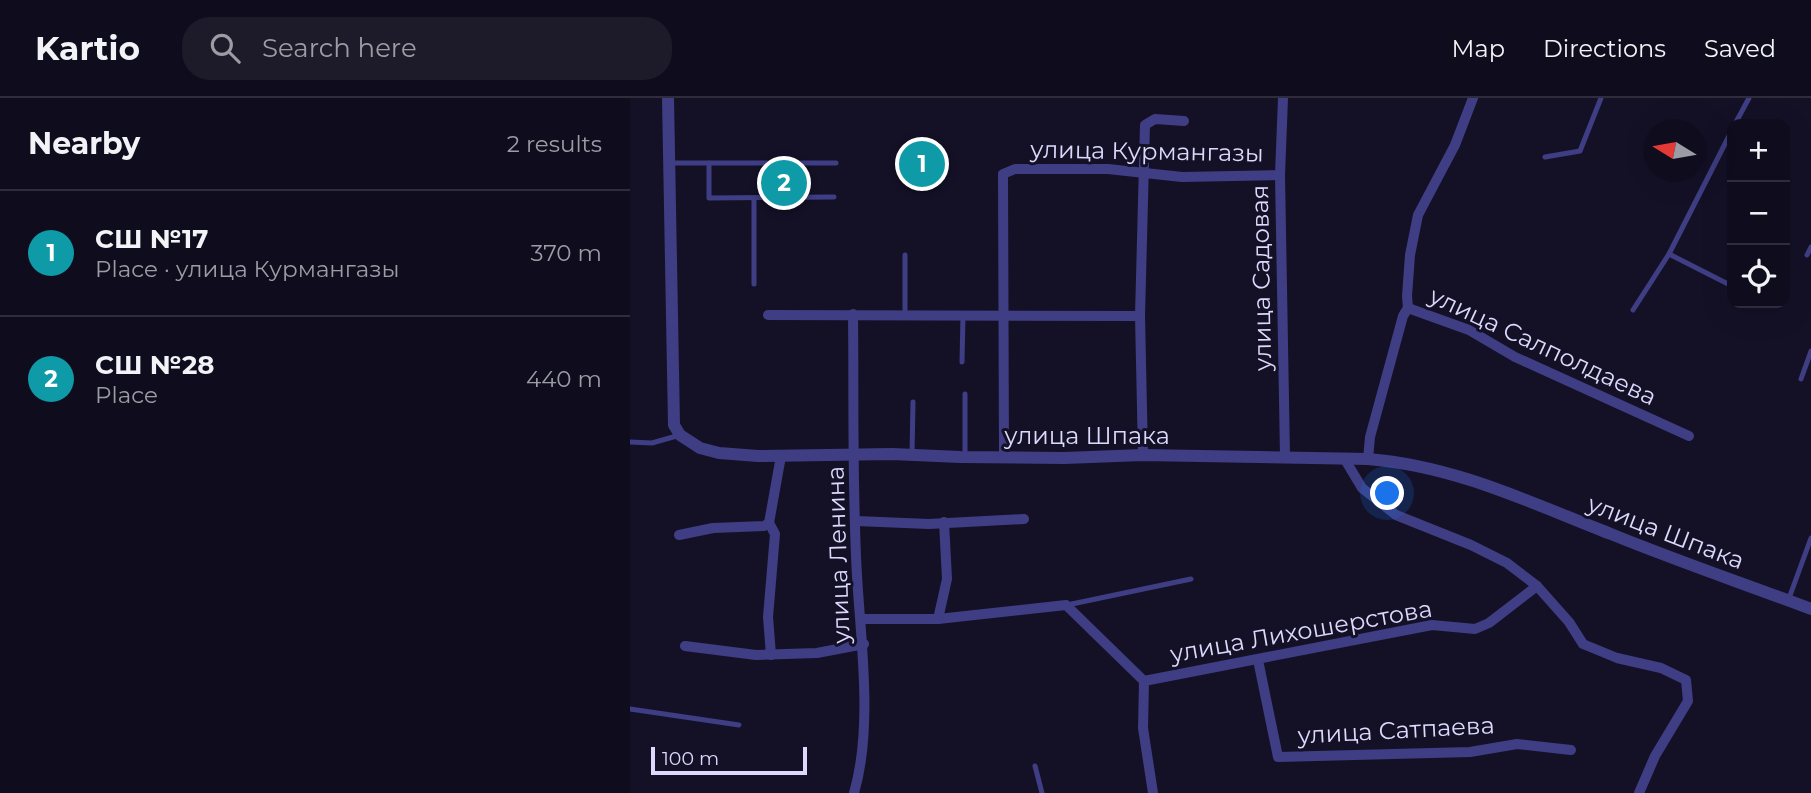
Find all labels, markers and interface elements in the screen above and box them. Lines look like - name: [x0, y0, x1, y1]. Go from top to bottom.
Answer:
- search box: [182, 17, 672, 80]
- text: Kartio: [35, 28, 140, 68]
- icon: search: [206, 29, 244, 67]
- text: Search here: [262, 32, 417, 64]
- text: Map: [1452, 34, 1505, 63]
- text: Directions: [1543, 34, 1666, 63]
- text: Saved: [1704, 34, 1776, 63]
- north arrow: [1643, 119, 1706, 182]
- map controls: [1727, 119, 1790, 308]
- button: +: [1727, 119, 1790, 182]
- text: Nearby: [28, 125, 140, 162]
- text: 2 results: [507, 130, 602, 158]
- street label: улица Курмангазы: [1029, 134, 1264, 168]
- pin: 1: [899, 138, 945, 190]
- pin: 2: [761, 157, 807, 209]
- button: −: [1727, 182, 1790, 245]
- street label: улица Садовая: [1245, 185, 1277, 372]
- text: СШ №17: [95, 223, 208, 255]
- text: 1: [46, 239, 56, 267]
- text: 370 m: [531, 239, 602, 267]
- button: locate: [1727, 245, 1790, 308]
- text: Place · улица Курмангазы: [95, 255, 400, 283]
- street label: улица Салполдаева: [1424, 280, 1661, 411]
- text: СШ №28: [95, 349, 214, 381]
- text: 2: [44, 365, 58, 393]
- text: 440 m: [526, 365, 602, 393]
- text: Place: [95, 381, 158, 409]
- street label: улица Шпака: [1003, 421, 1170, 450]
- street label: улица Ленина: [820, 466, 856, 645]
- your location: [1370, 476, 1404, 510]
- street label: улица Шпака: [1583, 488, 1748, 575]
- street label: улица Лихошерстова: [1167, 594, 1434, 669]
- street label: улица Сатпаева: [1296, 710, 1495, 750]
- scale bar: [651, 744, 807, 776]
- text: 100 m: [662, 747, 719, 770]

